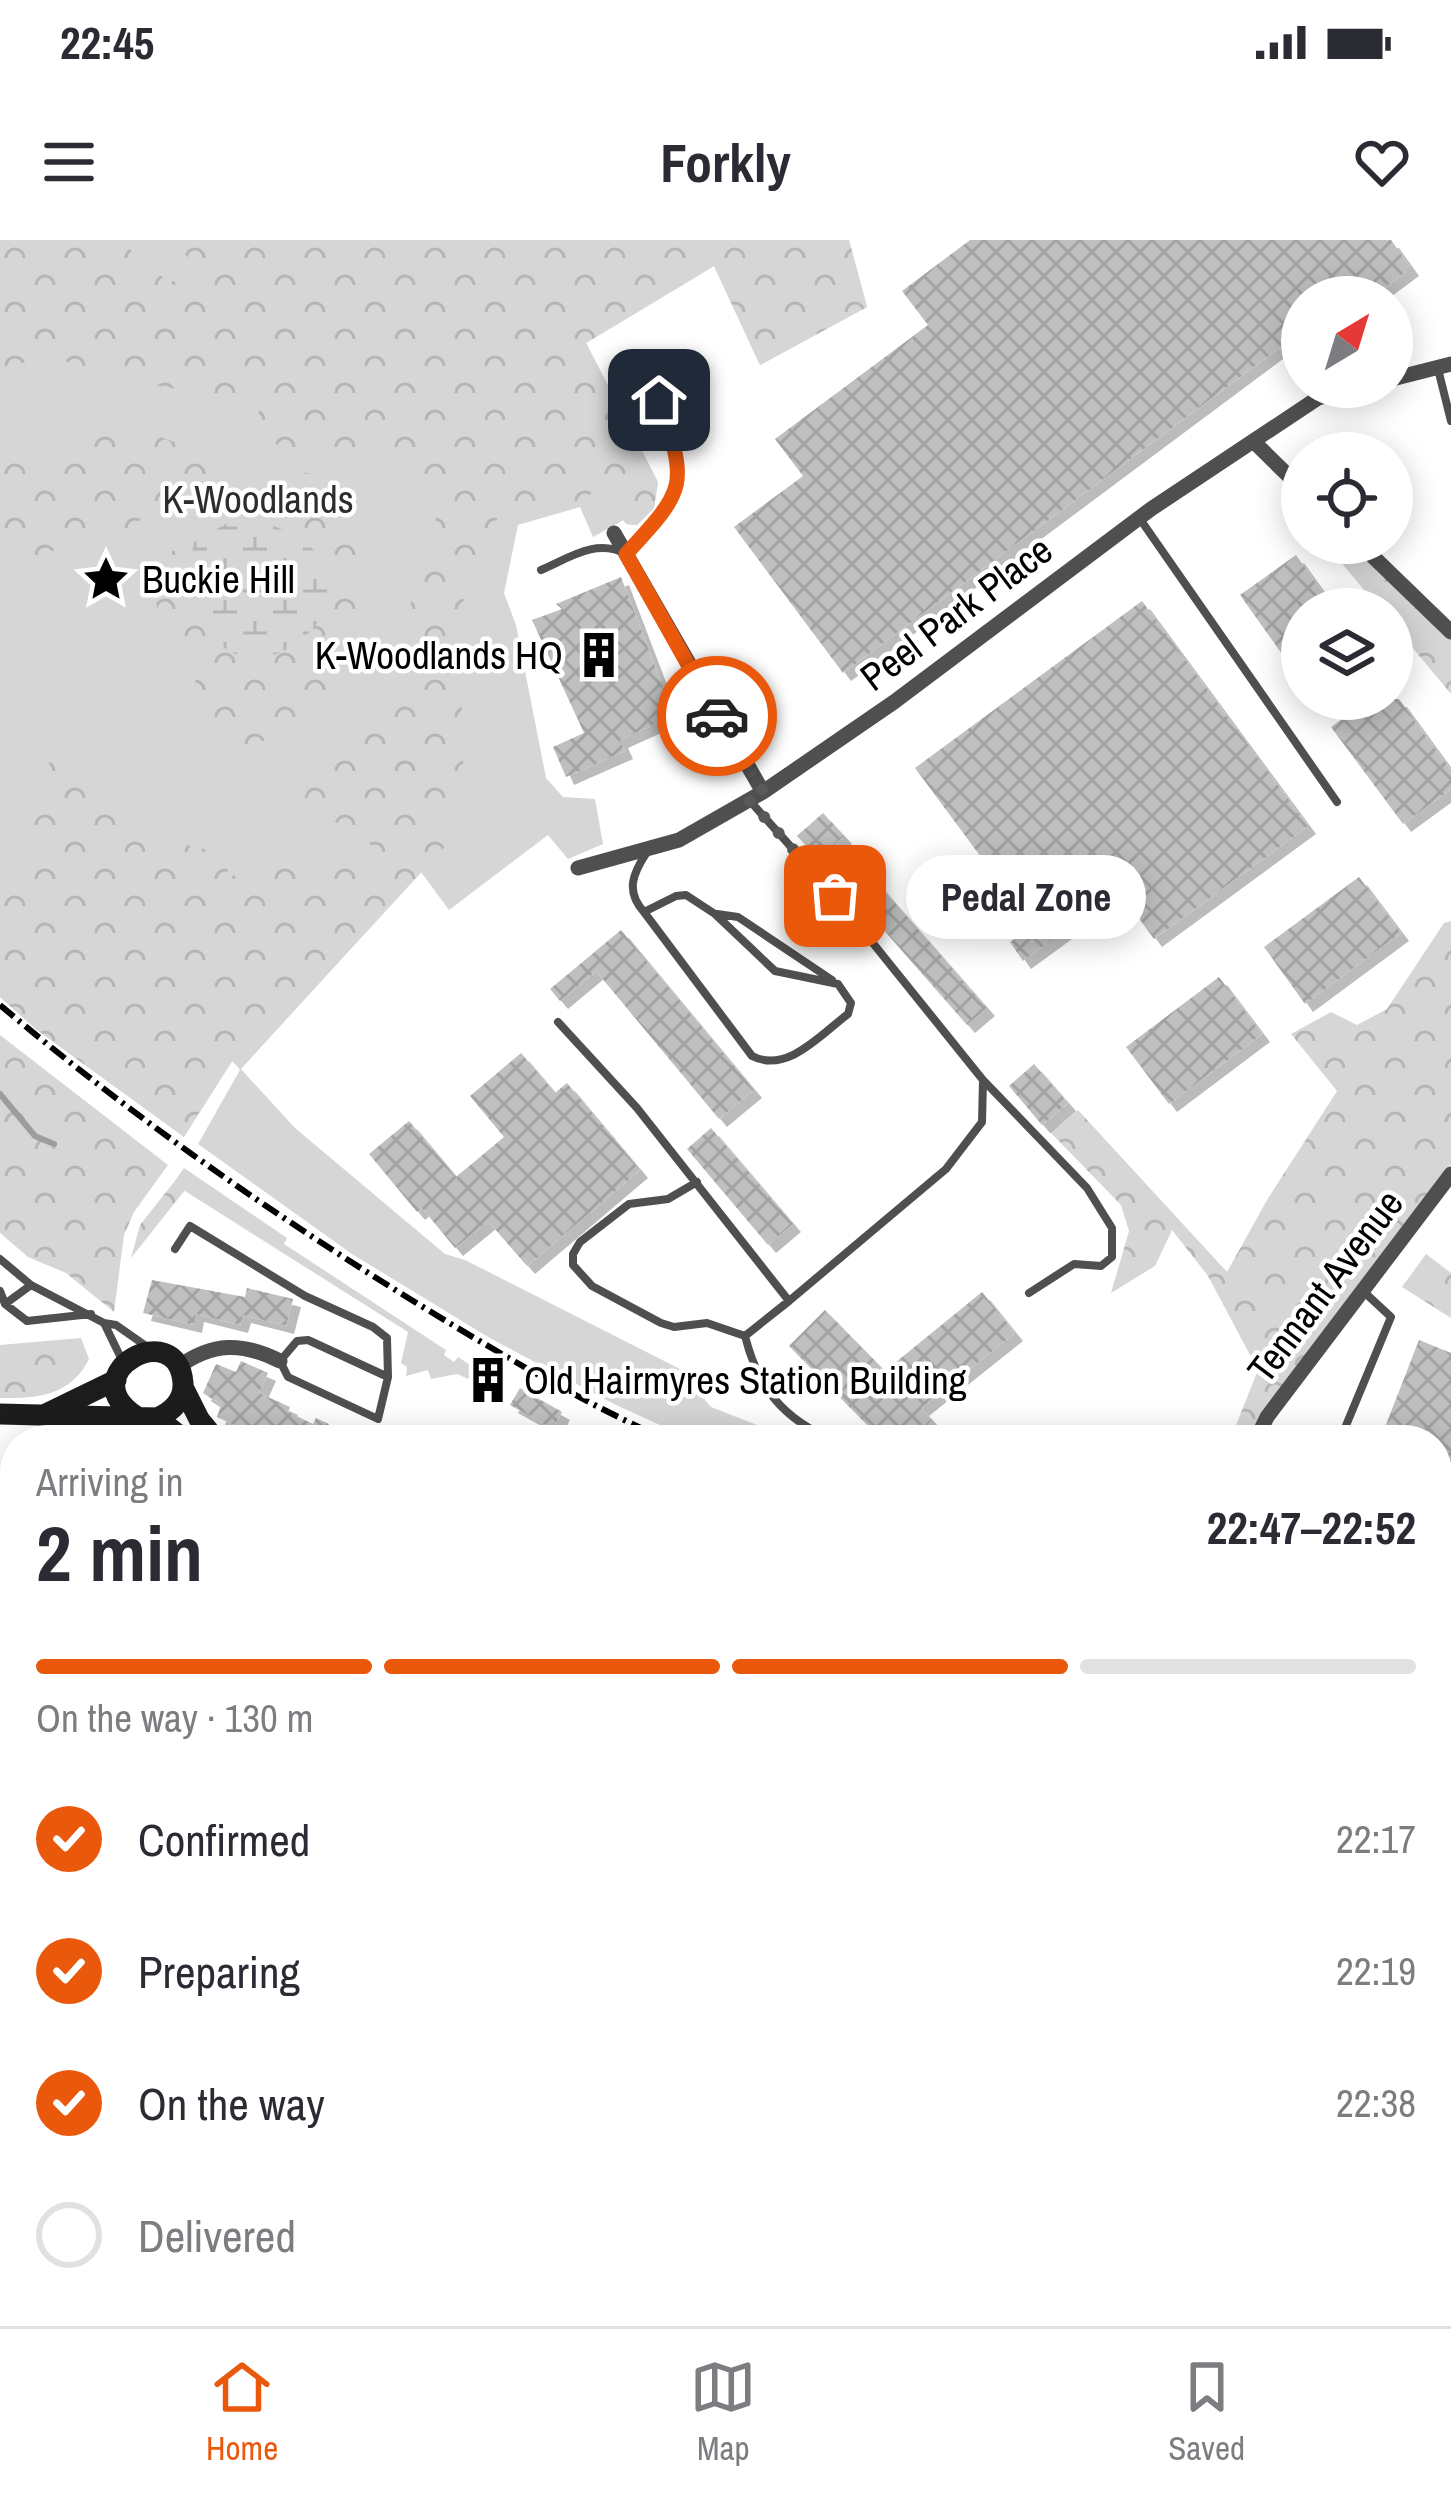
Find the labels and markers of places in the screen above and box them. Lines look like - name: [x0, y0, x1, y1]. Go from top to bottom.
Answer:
- pin: [608, 349, 710, 451]
- place label: Buckie Hill: [142, 553, 295, 605]
- place icon: Buckie Hill: [81, 554, 131, 604]
- place label: K-Woodlands HQ: [315, 629, 563, 681]
- building icon: K-Woodlands HQ: [574, 630, 624, 680]
- pin: [784, 845, 886, 947]
- callout: Pedal Zone: [907, 854, 1147, 938]
- place label: Old Hairmyres Station Building: [524, 1354, 967, 1406]
- building icon: Old Hairmyres Station Building: [463, 1355, 513, 1405]

